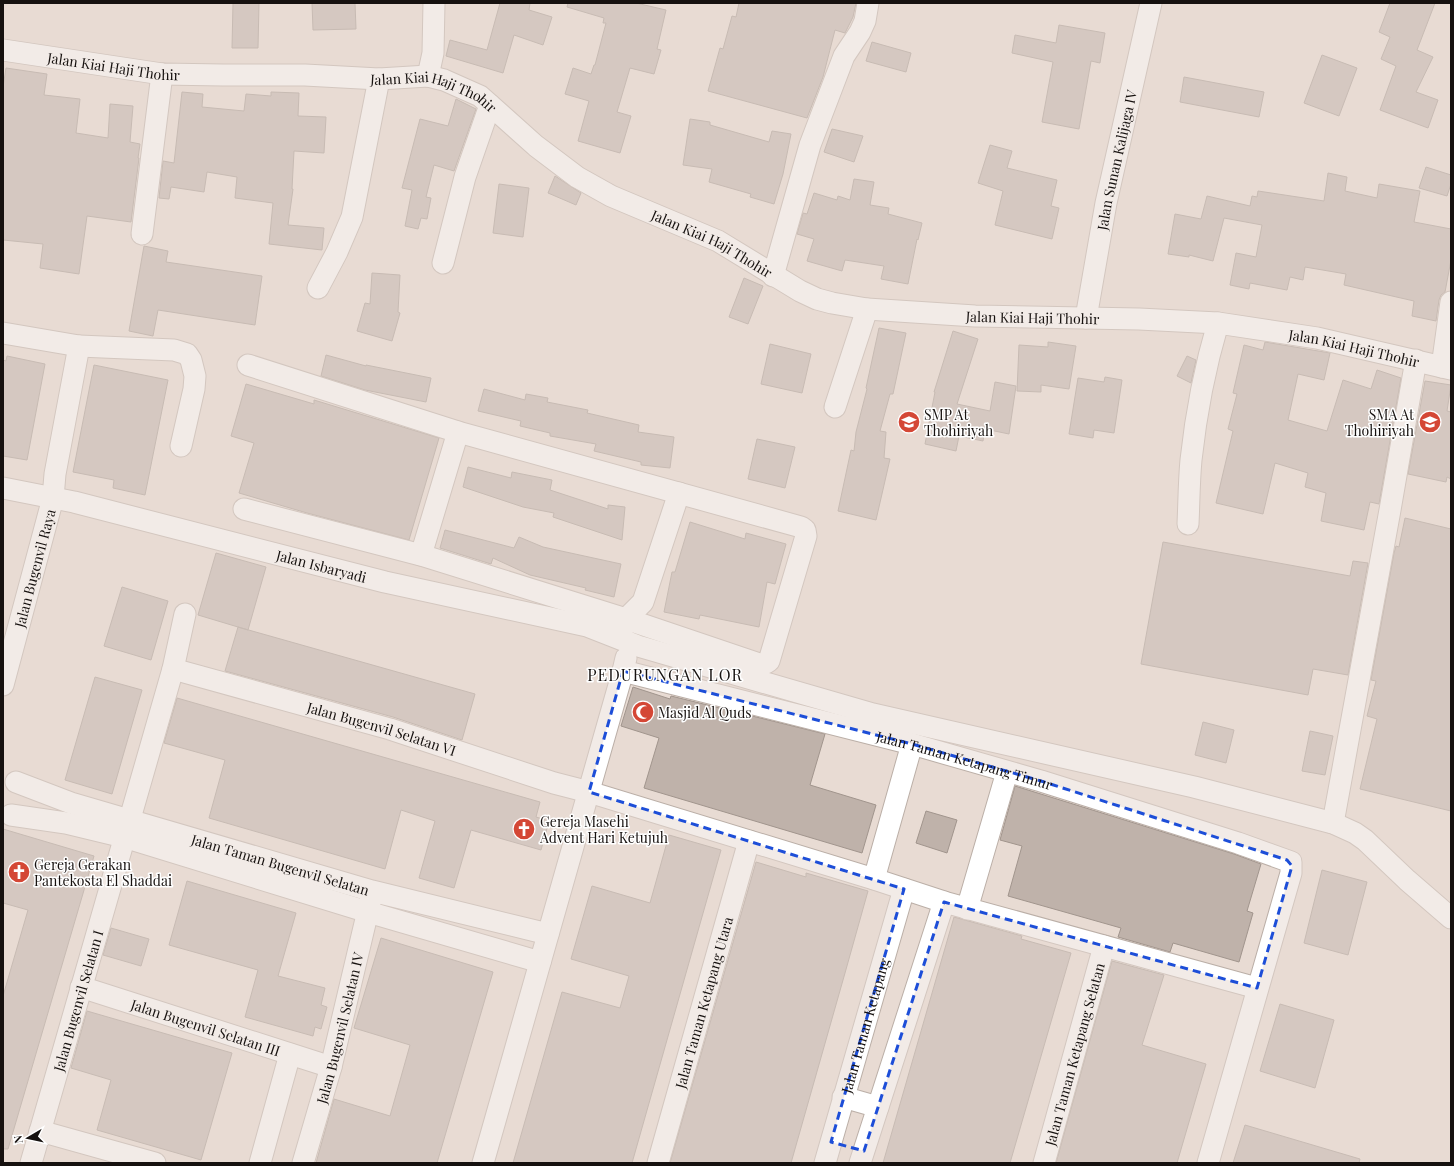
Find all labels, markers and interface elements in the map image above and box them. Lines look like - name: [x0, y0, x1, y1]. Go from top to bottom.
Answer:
- street label: Jalan Kiai Haji Thohir: [45, 47, 181, 84]
- street label: Jalan Kiai Haji Thohir: [369, 66, 502, 117]
- street label: Jalan Sunan Kalijaga IV: [1092, 88, 1141, 233]
- street label: Jalan Kiai Haji Thohir: [648, 204, 777, 282]
- street label: Jalan Kiai Haji Thohir: [964, 306, 1100, 328]
- street label: Jalan Kiai Haji Thohir: [1286, 324, 1422, 371]
- place label: SMP At Thohiriyah: [924, 405, 994, 440]
- place label: SMA At Thohiriyah: [1345, 405, 1415, 440]
- school or university icon: SMP At Thohiriyah: [896, 409, 922, 435]
- school or university icon: SMA At Thohiriyah: [1417, 409, 1443, 435]
- street label: Jalan Bugenvil Raya: [9, 507, 59, 630]
- street label: Jalan Isbaryadi: [273, 545, 369, 586]
- district label: PEDURUNGAN LOR: [587, 664, 743, 685]
- street label: Jalan Bugenvil Selatan VI: [304, 697, 459, 760]
- mosque icon: Masjid Al Quds: [630, 699, 656, 725]
- place label: Masjid Al Quds: [658, 703, 752, 722]
- street label: Jalan Taman Ketapang Timur: [874, 726, 1056, 794]
- place label: Gereja Masehi Advent Hari Ketujuh: [539, 812, 669, 847]
- church icon: Gereja Masehi Advent Hari Ketujuh: [511, 816, 537, 842]
- street label: Jalan Taman Bugenvil Selatan: [188, 829, 372, 899]
- place label: Gereja Gerakan Pantekosta El Shaddai: [34, 855, 172, 890]
- church icon: Gereja Gerakan Pantekosta El Shaddai: [6, 859, 32, 885]
- street label: Jalan Taman Ketapang Utara: [670, 914, 737, 1091]
- street label: Jalan Bugenvil Selatan I: [48, 927, 107, 1074]
- street label: Jalan Bugenvil Selatan IV: [311, 950, 367, 1107]
- street label: Jalan Taman Ketapang: [836, 955, 893, 1096]
- street label: Jalan Taman Ketapang Selatan: [1040, 960, 1109, 1149]
- street label: Jalan Bugenvil Selatan III: [128, 994, 283, 1060]
- north arrow: [8, 1118, 48, 1158]
- text: N: [10, 1134, 26, 1145]

